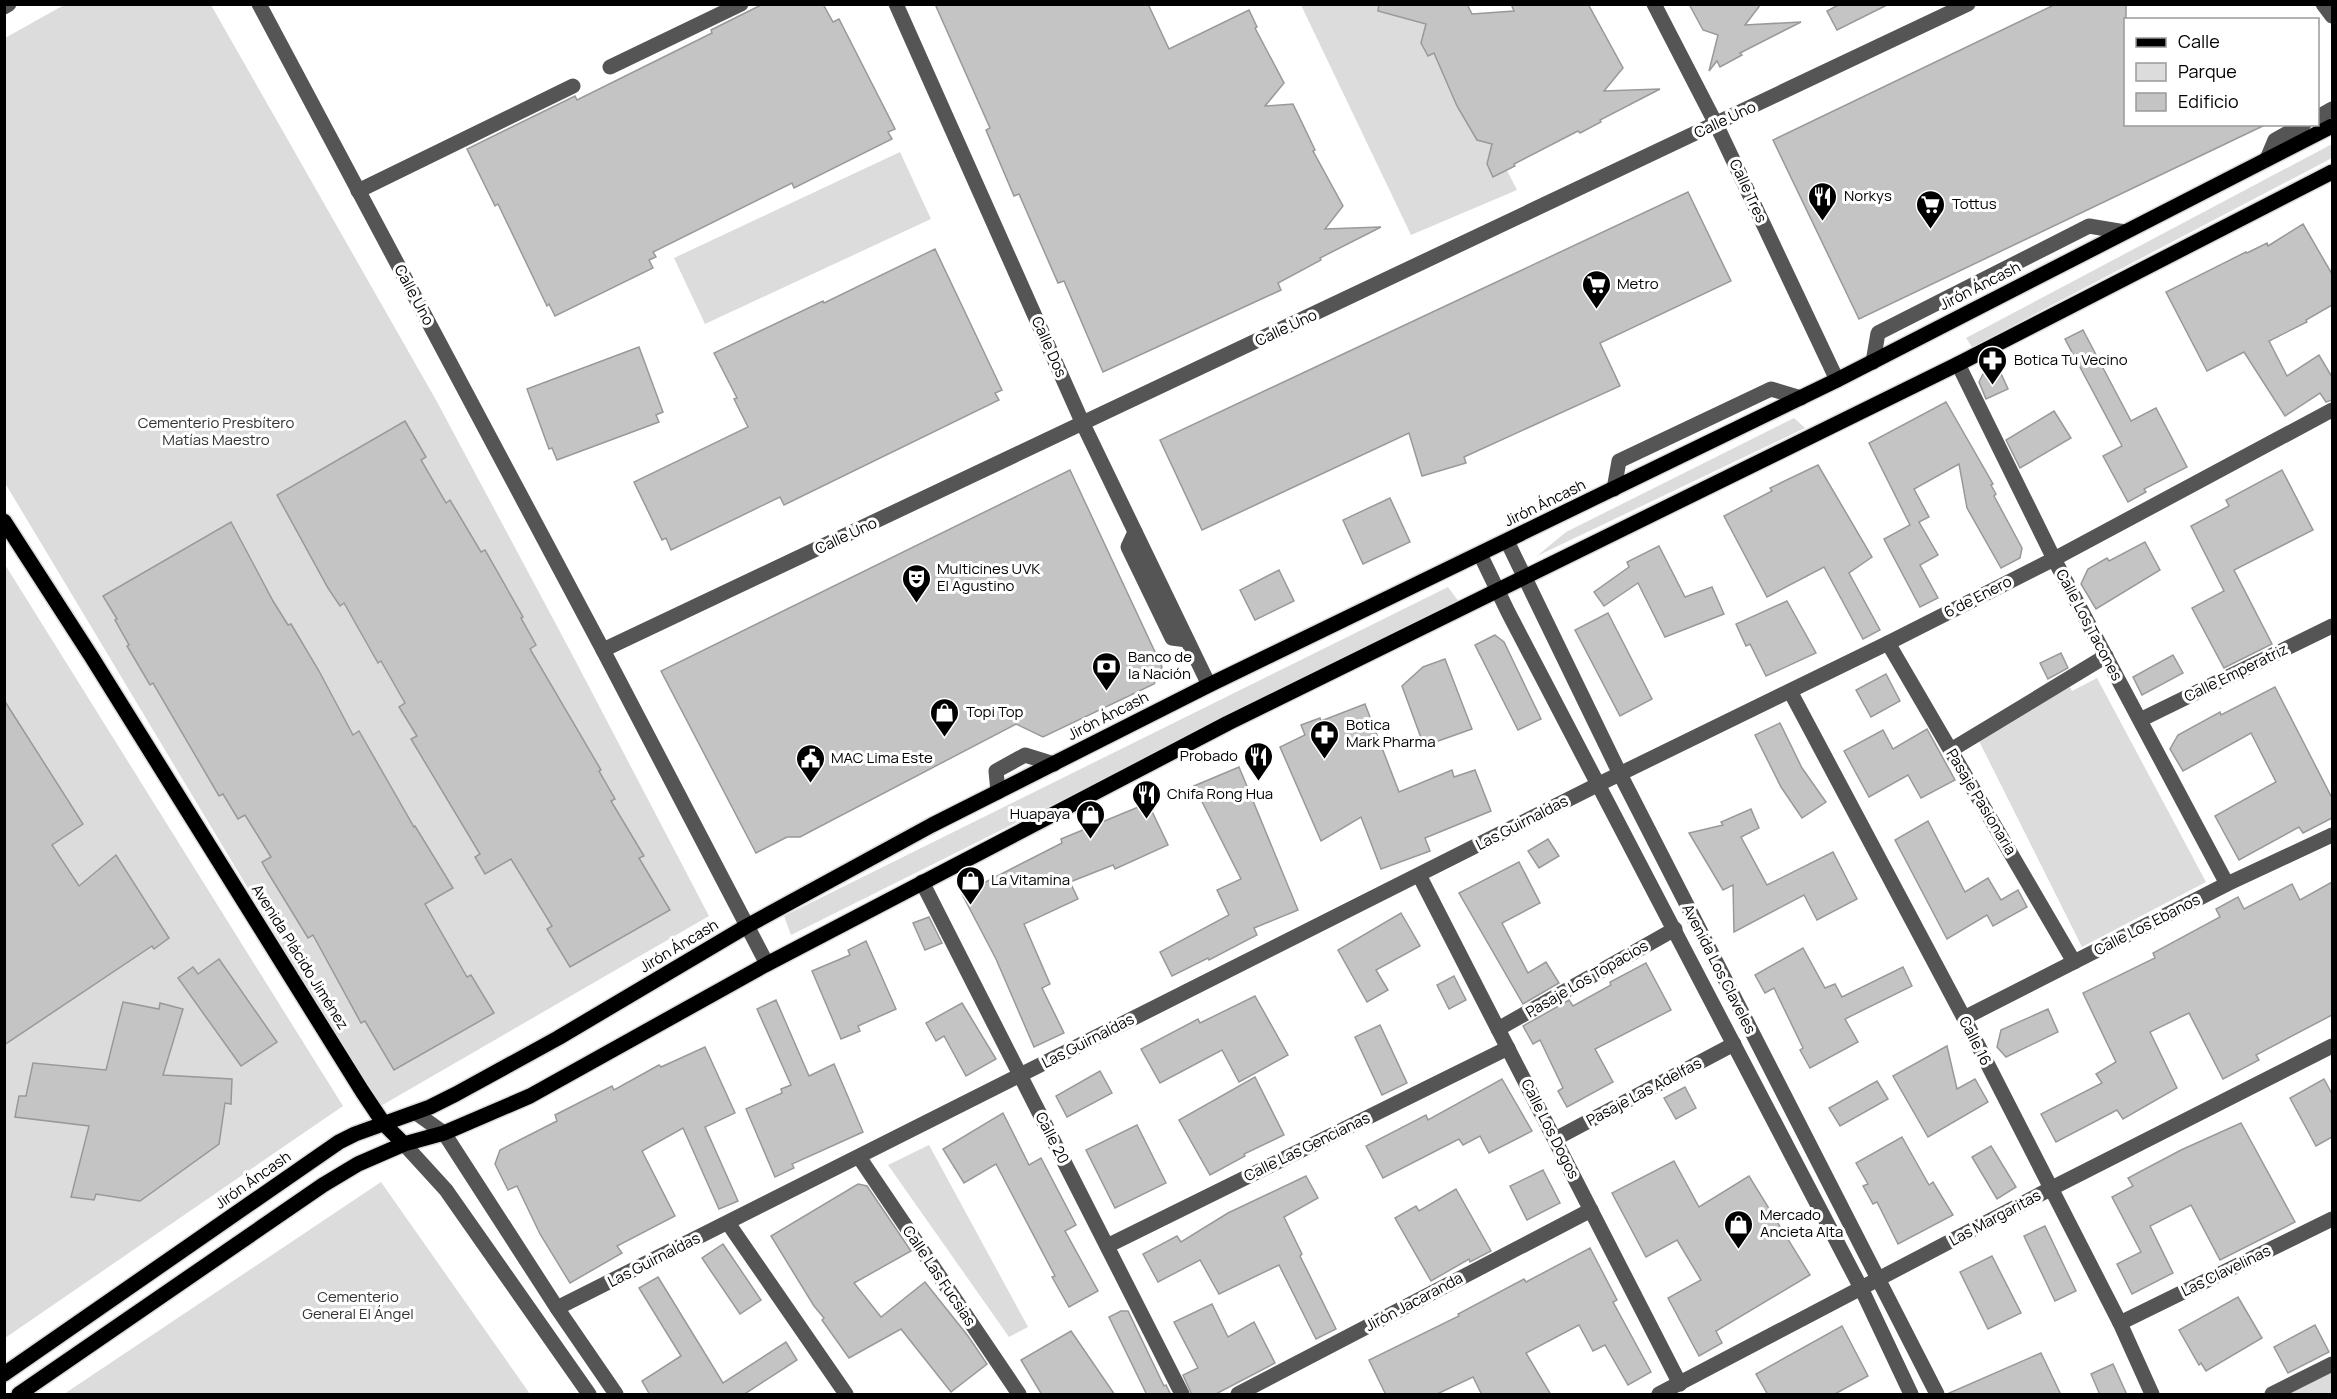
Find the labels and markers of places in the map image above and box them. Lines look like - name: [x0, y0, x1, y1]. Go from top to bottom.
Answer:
- restaurant icon: Norkys: [1807, 180, 1839, 222]
- place label: Norkys: [1844, 185, 1892, 206]
- supermarket icon: Tottus: [1915, 188, 1947, 230]
- place label: Tottus: [1952, 193, 1997, 214]
- supermarket icon: Metro: [1580, 268, 1612, 310]
- place label: Metro: [1617, 273, 1659, 294]
- pharmacy icon: Botica Tu Vecino: [1977, 344, 2009, 386]
- place label: Botica Tu Vecino: [2014, 349, 2128, 370]
- place label: Multicines UVK El Agustino: [937, 558, 1040, 596]
- theatre icon: Multicines UVK El Agustino: [900, 562, 932, 604]
- place label: Banco de la Nación: [1128, 646, 1192, 684]
- bank icon: Banco de la Nación: [1091, 650, 1123, 692]
- shop icon: Topi Top: [929, 696, 961, 738]
- place label: Topi Top: [966, 701, 1024, 722]
- place label: Botica Mark Pharma: [1346, 714, 1436, 752]
- pharmacy icon: Botica Mark Pharma: [1309, 718, 1341, 760]
- restaurant icon: Probado: [1243, 740, 1275, 782]
- public building icon: MAC Lima Este: [794, 742, 826, 784]
- place label: Probado: [1180, 745, 1238, 766]
- place label: MAC Lima Este: [831, 747, 933, 768]
- restaurant icon: Chifa Rong Hua: [1130, 778, 1162, 820]
- place label: Chifa Rong Hua: [1167, 783, 1273, 804]
- shop icon: Huapaya: [1075, 798, 1107, 840]
- place label: Huapaya: [1010, 803, 1070, 824]
- shop icon: La Vitamina: [954, 864, 986, 906]
- place label: La Vitamina: [991, 869, 1070, 890]
- place label: Mercado Ancieta Alta: [1760, 1204, 1843, 1242]
- shop icon: Mercado Ancieta Alta: [1723, 1208, 1755, 1250]

